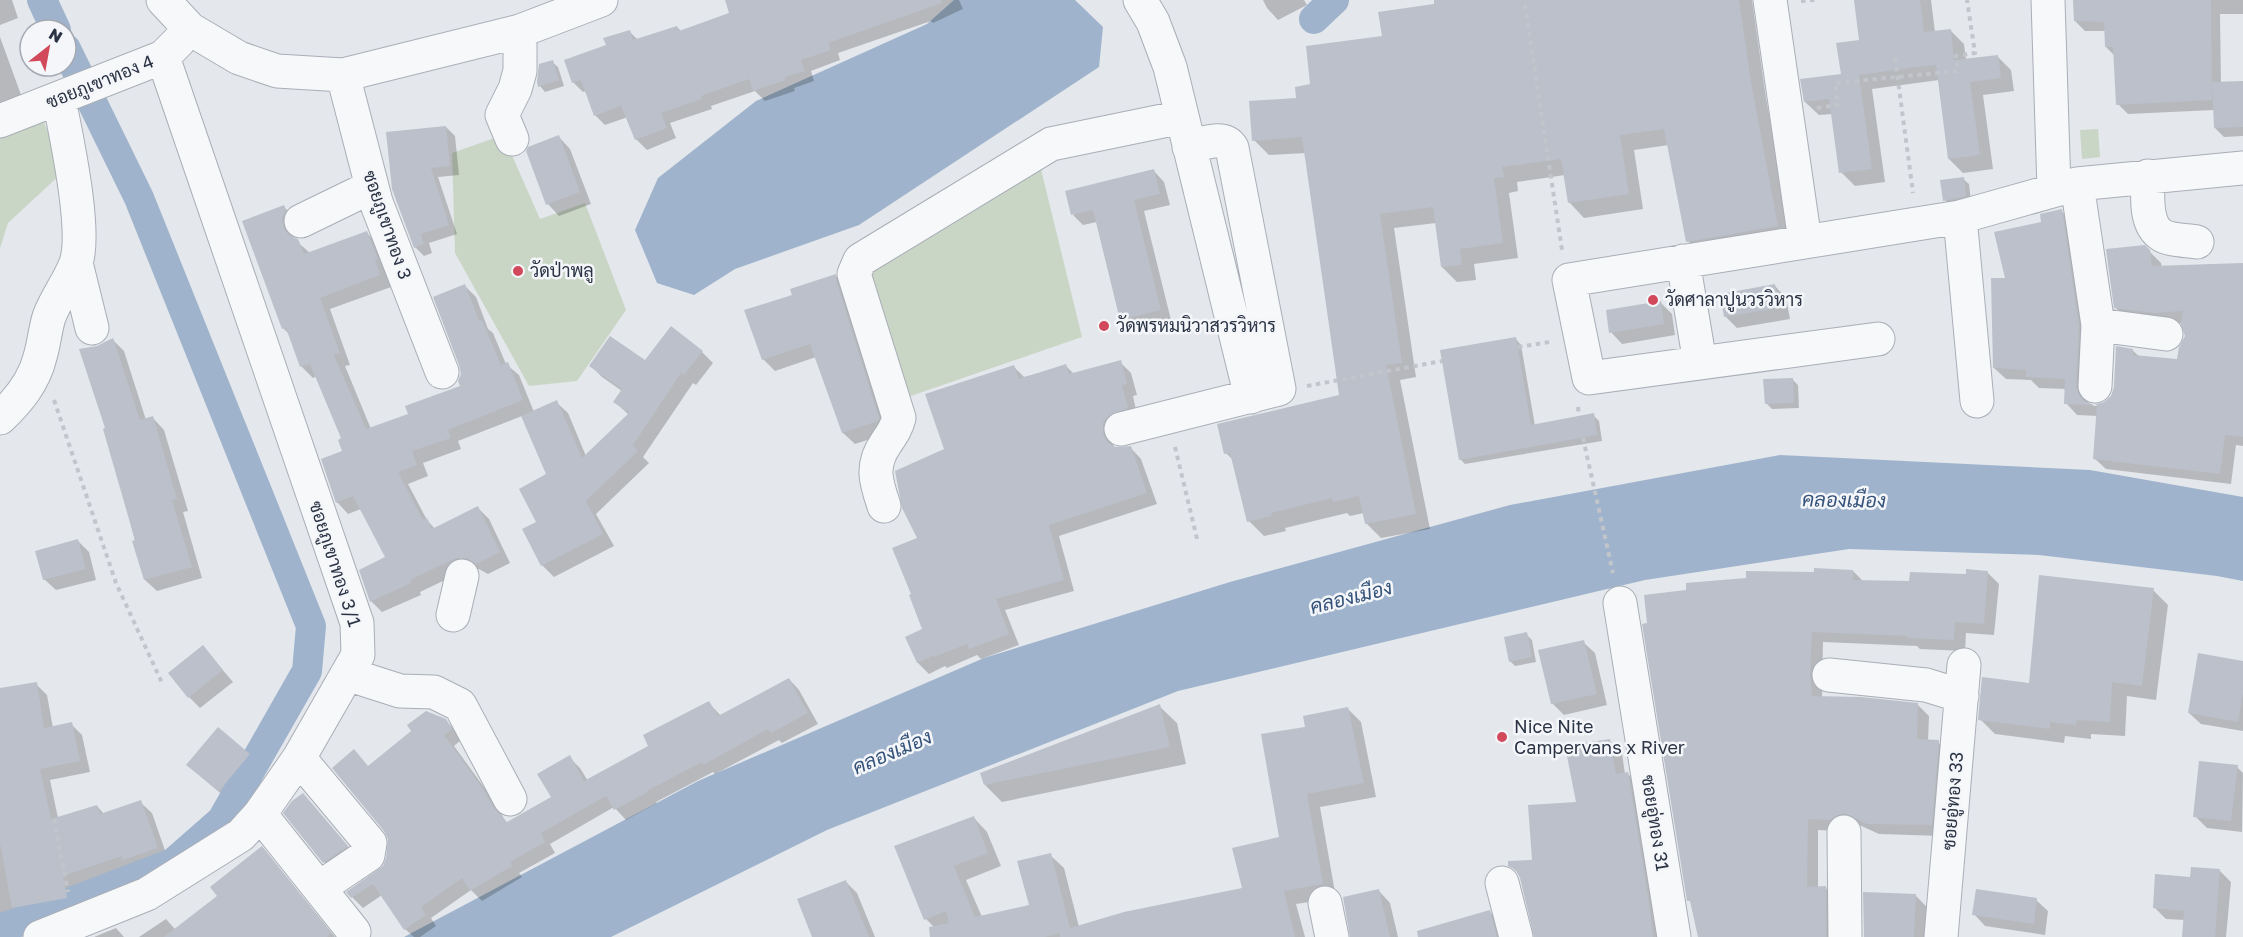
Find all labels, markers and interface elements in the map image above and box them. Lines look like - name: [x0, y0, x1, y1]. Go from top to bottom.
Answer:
- north arrow: [18, 18, 78, 78]
- text: N: [45, 23, 66, 47]
- street label: ซอยภูเขาทอง 4: [43, 50, 158, 115]
- street label: ซอยภูเขาทอง 3: [356, 167, 417, 283]
- place label: วัดป่าพลู: [530, 259, 594, 284]
- marker: วัดป่าพลู: [511, 264, 525, 278]
- place label: วัดศาลาปูนวรวิหาร: [1665, 288, 1803, 313]
- marker: วัดศาลาปูนวรวิหาร: [1646, 293, 1660, 307]
- place label: วัดพรหมนิวาสวรวิหาร: [1116, 314, 1276, 336]
- marker: วัดพรหมนิวาสวรวิหาร: [1097, 319, 1111, 333]
- water label: คลองเมือง: [1802, 486, 1886, 512]
- street label: ซอยภูเขาทอง 3/1: [302, 498, 367, 631]
- water label: คลองเมือง: [1307, 574, 1394, 618]
- place label: Nice Nite Campervans x River: [1514, 715, 1685, 758]
- water label: คลองเมือง: [848, 724, 935, 778]
- marker: Nice Nite Campervans x River: [1495, 730, 1509, 744]
- street label: ซอยอู่ทอง 33: [1937, 751, 1970, 851]
- street label: ซอยอู่ทอง 31: [1635, 773, 1674, 873]

